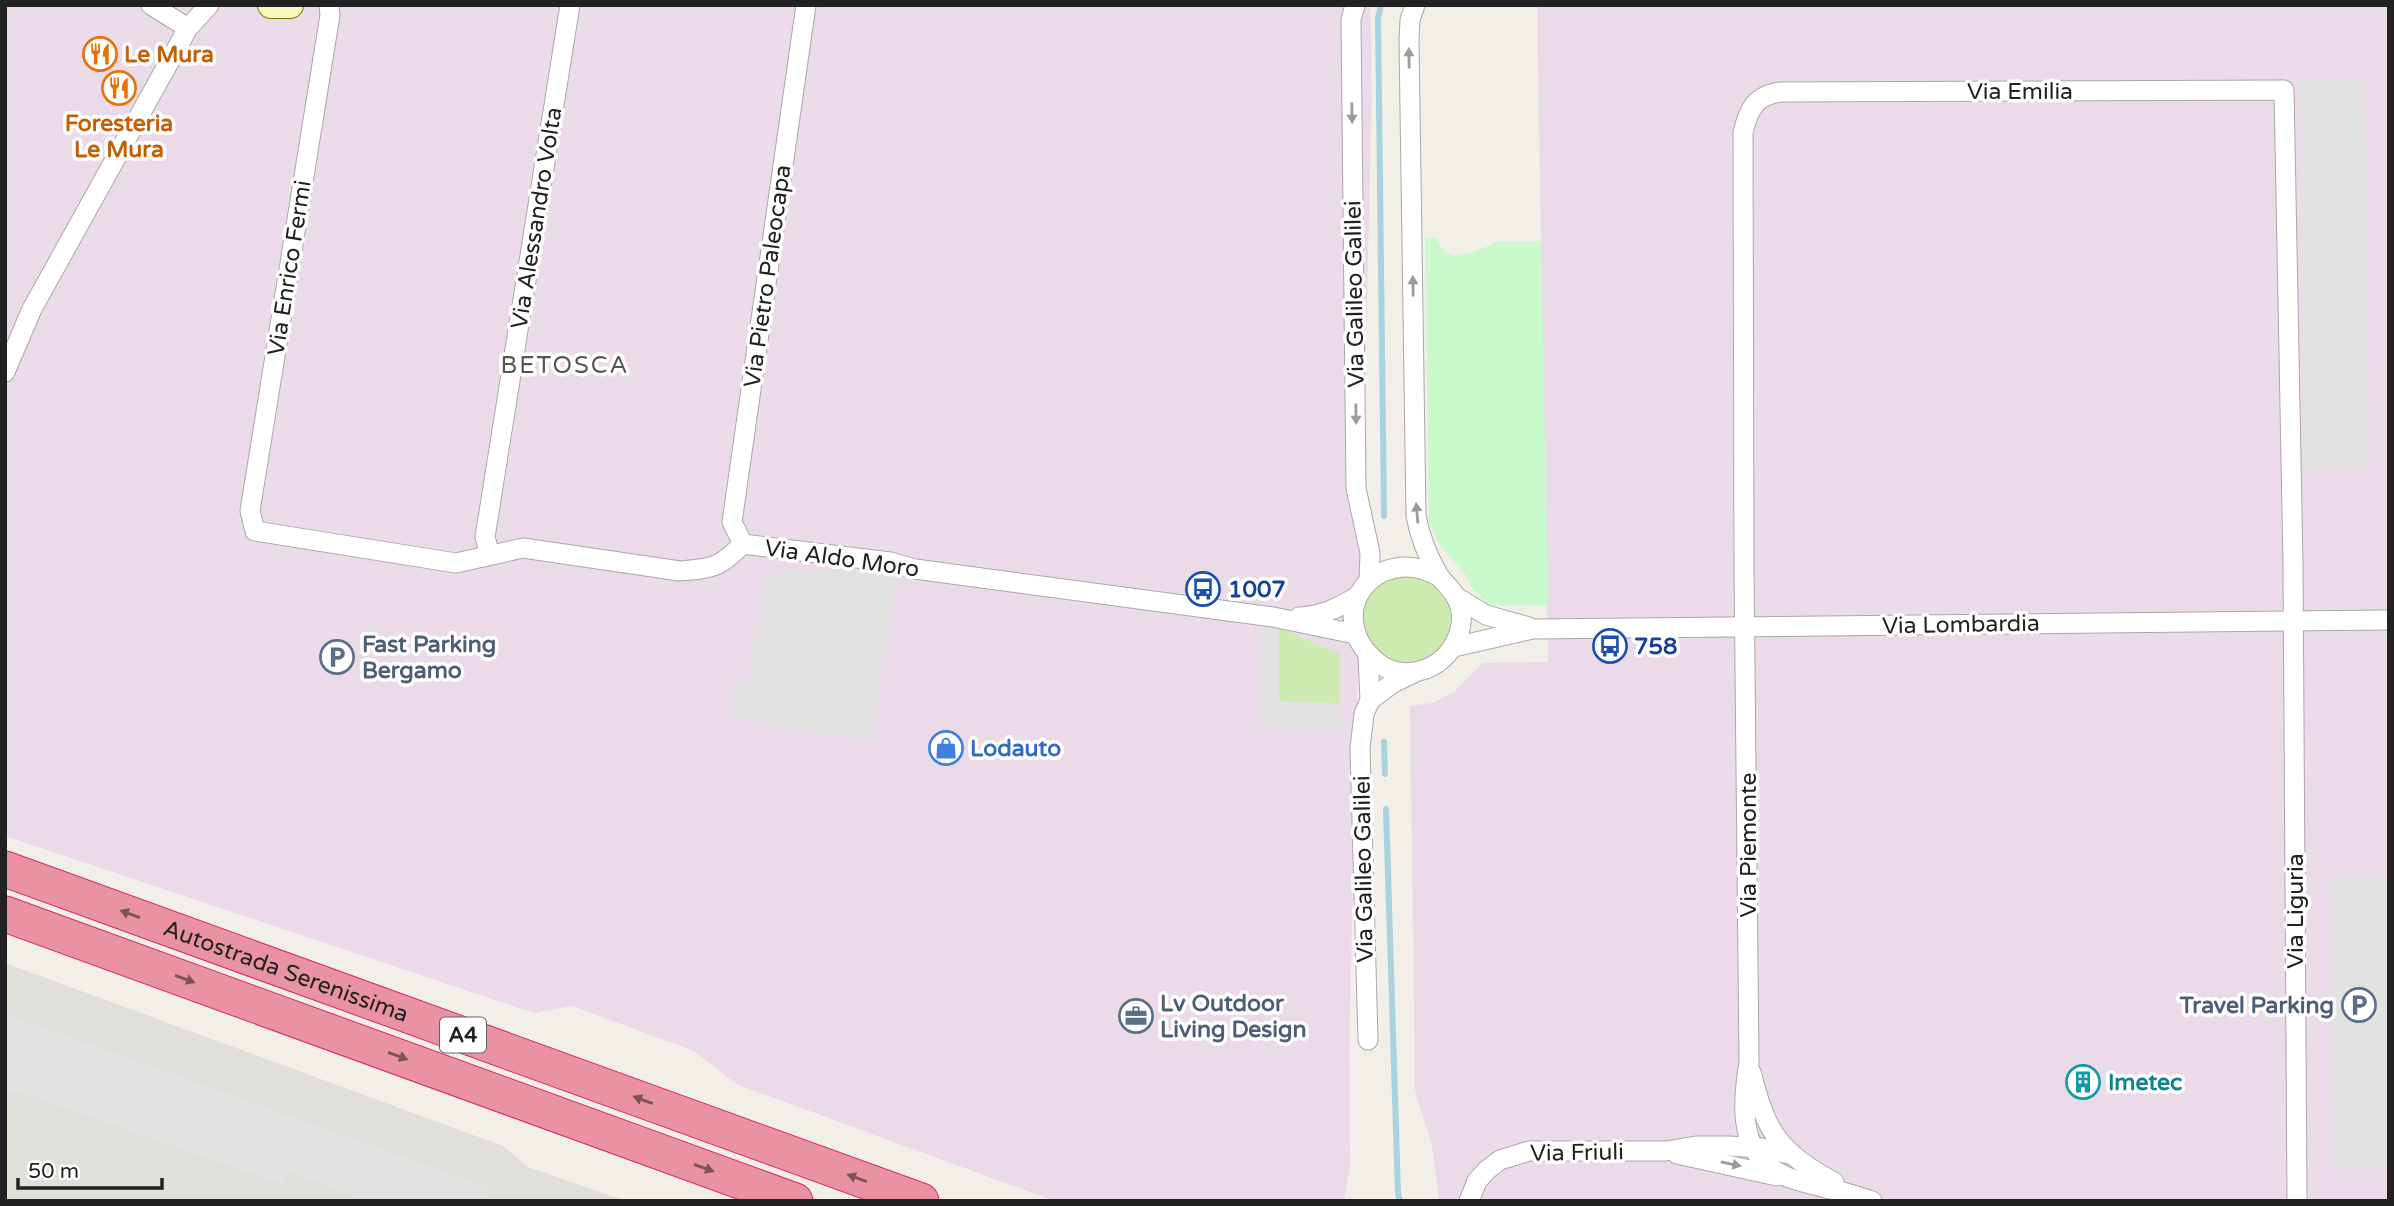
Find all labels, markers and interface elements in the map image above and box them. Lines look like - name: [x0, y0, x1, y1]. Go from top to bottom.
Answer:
- restaurant icon: Le Mura: [81, 35, 119, 73]
- place label: Le Mura: [124, 41, 214, 69]
- one-way arrow: [1403, 47, 1415, 69]
- restaurant icon: Foresteria Le Mura: [100, 69, 138, 107]
- street label: Via Emilia: [1967, 78, 2073, 106]
- one-way arrow: [1347, 102, 1358, 124]
- street label: Via Alessandro Volta: [506, 105, 568, 331]
- place label: Foresteria Le Mura: [65, 110, 173, 164]
- street label: Via Pietro Paleocapa: [738, 163, 797, 389]
- street label: Via Enrico Fermi: [262, 178, 318, 358]
- street label: Via Galileo Galilei: [1339, 200, 1371, 388]
- one-way arrow: [1407, 275, 1418, 297]
- district label: BETOSCA: [501, 351, 629, 380]
- one-way arrow: [1350, 403, 1361, 425]
- one-way arrow: [1411, 502, 1422, 524]
- street label: Via Aldo Moro: [763, 534, 921, 584]
- bus stop icon: 1007: [1184, 570, 1222, 608]
- place label: 1007: [1228, 576, 1286, 604]
- street label: Via Lombardia: [1882, 610, 2040, 640]
- bus stop icon: 758: [1591, 627, 1629, 665]
- place label: Fast Parking Bergamo: [362, 631, 496, 685]
- place label: 758: [1634, 633, 1677, 661]
- parking icon: Fast Parking Bergamo: [318, 638, 356, 676]
- shop icon: Lodauto: [927, 729, 965, 767]
- place label: Lodauto: [970, 735, 1061, 763]
- street label: Via Piemonte: [1735, 773, 1763, 917]
- street label: Via Galileo Galilei: [1348, 775, 1380, 963]
- street label: Via Liguria: [2282, 853, 2310, 969]
- one-way arrow: [119, 909, 140, 920]
- street label: Autostrada Serenissima: [159, 915, 412, 1029]
- one-way arrow: [174, 974, 195, 985]
- parking icon: Travel Parking: [2340, 986, 2378, 1024]
- place label: Lv Outdoor Living Design: [1160, 990, 1307, 1044]
- place label: Travel Parking: [2179, 992, 2334, 1020]
- office icon: Lv Outdoor Living Design: [1117, 997, 1155, 1035]
- road number: A4: [440, 1018, 486, 1052]
- one-way arrow: [388, 1051, 409, 1062]
- building icon: Imetec: [2064, 1063, 2102, 1101]
- place label: Imetec: [2108, 1069, 2182, 1097]
- one-way arrow: [633, 1095, 654, 1106]
- street label: Via Friuli: [1530, 1138, 1624, 1168]
- scale bar: [18, 1146, 161, 1190]
- text: 50 m: [28, 1159, 79, 1184]
- one-way arrow: [1720, 1159, 1742, 1170]
- one-way arrow: [694, 1162, 715, 1173]
- one-way arrow: [847, 1172, 868, 1183]

